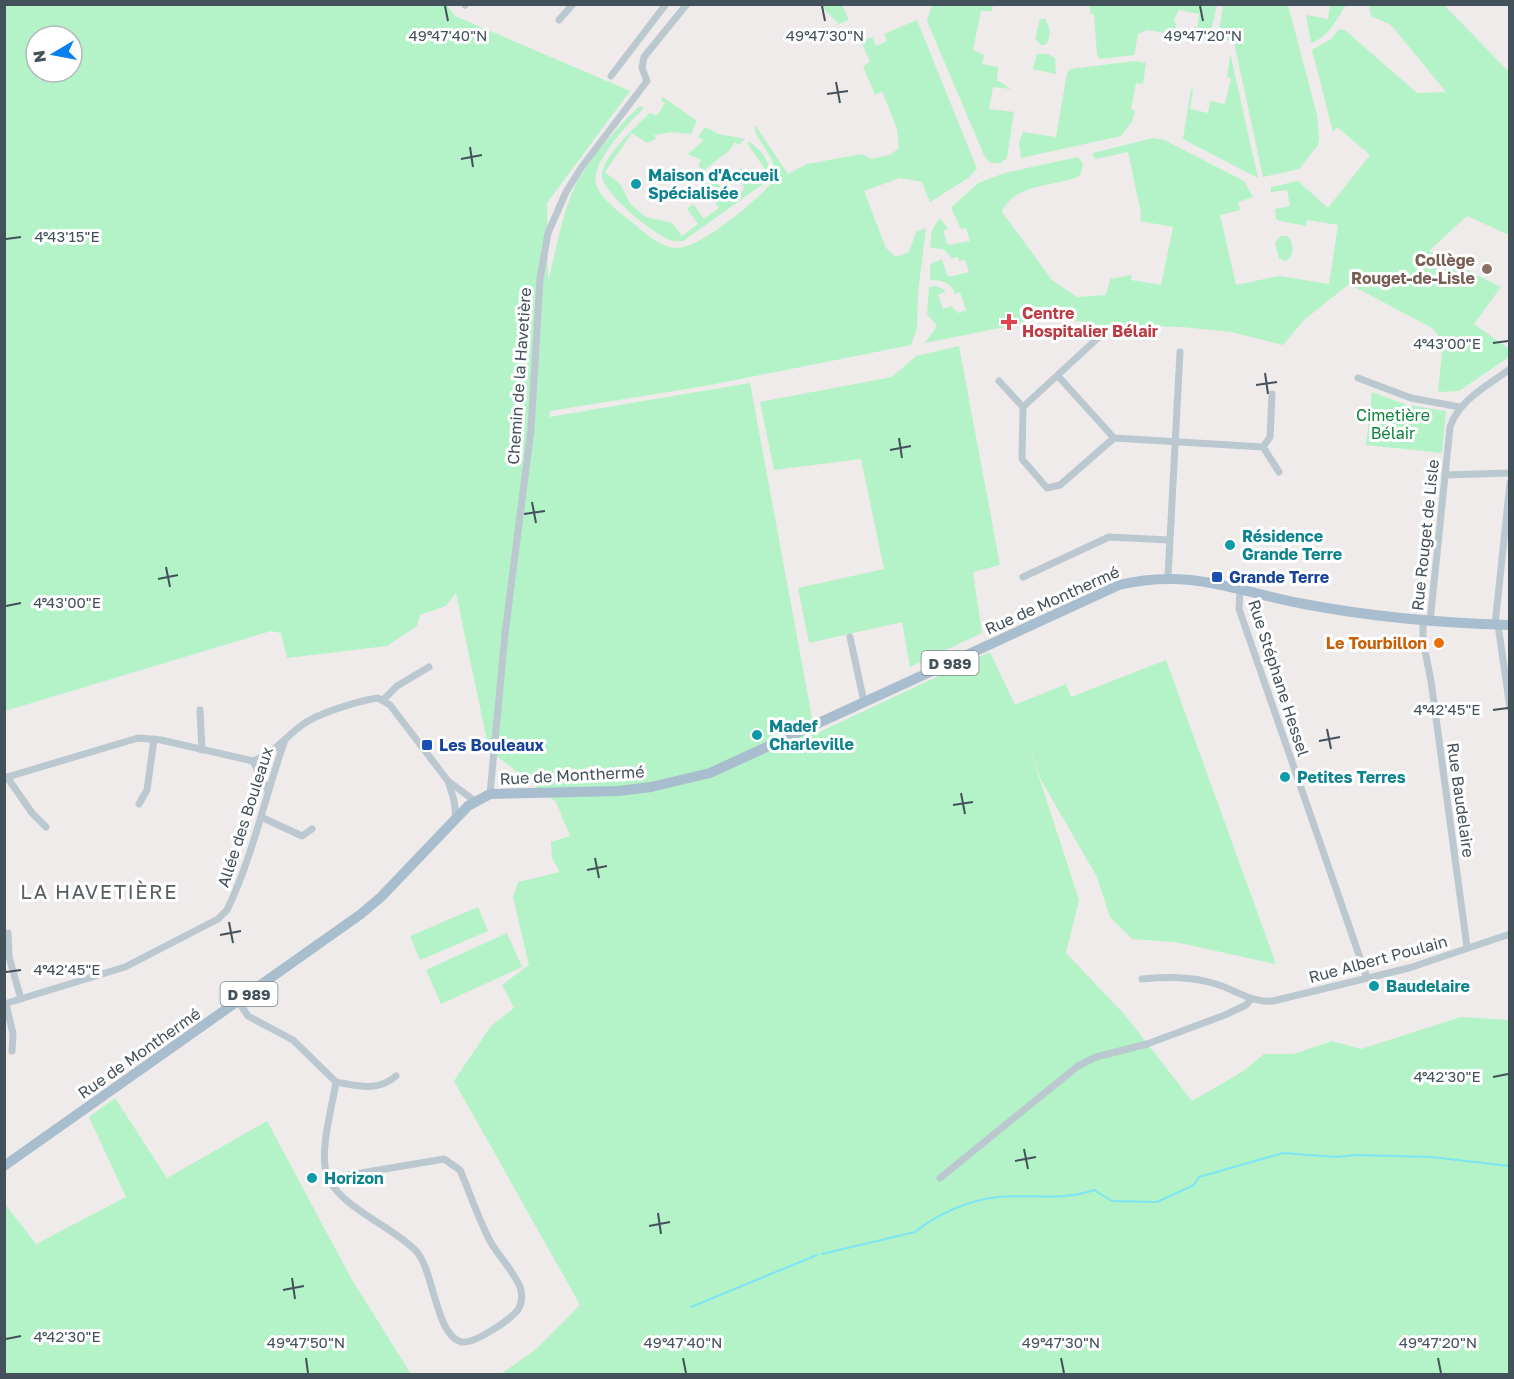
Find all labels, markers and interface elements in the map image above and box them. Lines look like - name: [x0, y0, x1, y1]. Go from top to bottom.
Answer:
- north arrow: [24, 24, 84, 84]
- text: 49°47'40"N: [409, 26, 487, 44]
- text: 49°47'30"N: [786, 26, 864, 44]
- text: 49°47'20"N: [1164, 26, 1242, 44]
- text: N: [28, 49, 50, 64]
- place label: Maison d'Accueil Spécialisée: [648, 165, 780, 203]
- marker: Maison d'Accueil Spécialisée: [629, 177, 643, 191]
- text: 4°43'15"E: [34, 227, 100, 245]
- place label: Collège Rouget-de-Lisle: [1351, 250, 1475, 288]
- marker: Collège Rouget-de-Lisle: [1480, 262, 1494, 276]
- street label: Chemin de la Havetière: [503, 287, 535, 465]
- place label: Centre Hospitalier Bélair: [1022, 303, 1158, 341]
- marker: Centre Hospitalier Bélair: [1000, 313, 1018, 331]
- text: 4°43'00"E: [1413, 334, 1481, 352]
- park label: Cimetière Bélair: [1356, 405, 1430, 443]
- street label: Rue Rouget de Lisle: [1407, 458, 1443, 612]
- place label: Résidence Grande Terre: [1242, 526, 1342, 564]
- marker: Résidence Grande Terre: [1223, 538, 1237, 552]
- street label: Rue de Monthermé: [982, 561, 1122, 639]
- place label: Grande Terre: [1229, 567, 1329, 587]
- marker: Grande Terre: [1210, 570, 1224, 584]
- text: 4°43'00"E: [33, 593, 101, 611]
- street label: Rue Stéphane Hessel: [1244, 597, 1314, 759]
- place label: Le Tourbillon: [1326, 633, 1427, 653]
- marker: Le Tourbillon: [1432, 636, 1446, 650]
- road number: D 989: [922, 651, 978, 675]
- text: 4°42'45"E: [1414, 700, 1480, 718]
- place label: Madef Charleville: [769, 716, 854, 754]
- marker: Madef Charleville: [750, 728, 764, 742]
- place label: Les Bouleaux: [439, 735, 544, 755]
- marker: Les Bouleaux: [420, 738, 434, 752]
- street label: Rue Baudelaire: [1443, 741, 1479, 859]
- street label: Allée des Bouleaux: [213, 744, 277, 890]
- street label: Rue de Monthermé: [499, 761, 645, 789]
- place label: Petites Terres: [1297, 767, 1406, 787]
- marker: Petites Terres: [1278, 770, 1292, 784]
- district label: LA HAVETIÈRE: [20, 879, 178, 903]
- street label: Rue Albert Poulain: [1306, 931, 1450, 987]
- text: 4°42'45"E: [34, 960, 100, 978]
- place label: Baudelaire: [1386, 976, 1470, 996]
- marker: Baudelaire: [1367, 979, 1381, 993]
- road number: D 989: [220, 982, 278, 1006]
- street label: Rue de Monthermé: [74, 1003, 204, 1103]
- text: 4°42'30"E: [1413, 1067, 1481, 1085]
- place label: Horizon: [324, 1168, 384, 1188]
- marker: Horizon: [305, 1171, 319, 1185]
- text: 4°42'30"E: [33, 1327, 101, 1345]
- text: 49°47'50"N: [267, 1333, 345, 1351]
- text: 49°47'40"N: [644, 1333, 722, 1351]
- text: 49°47'30"N: [1022, 1333, 1100, 1351]
- text: 49°47'20"N: [1399, 1333, 1477, 1351]

